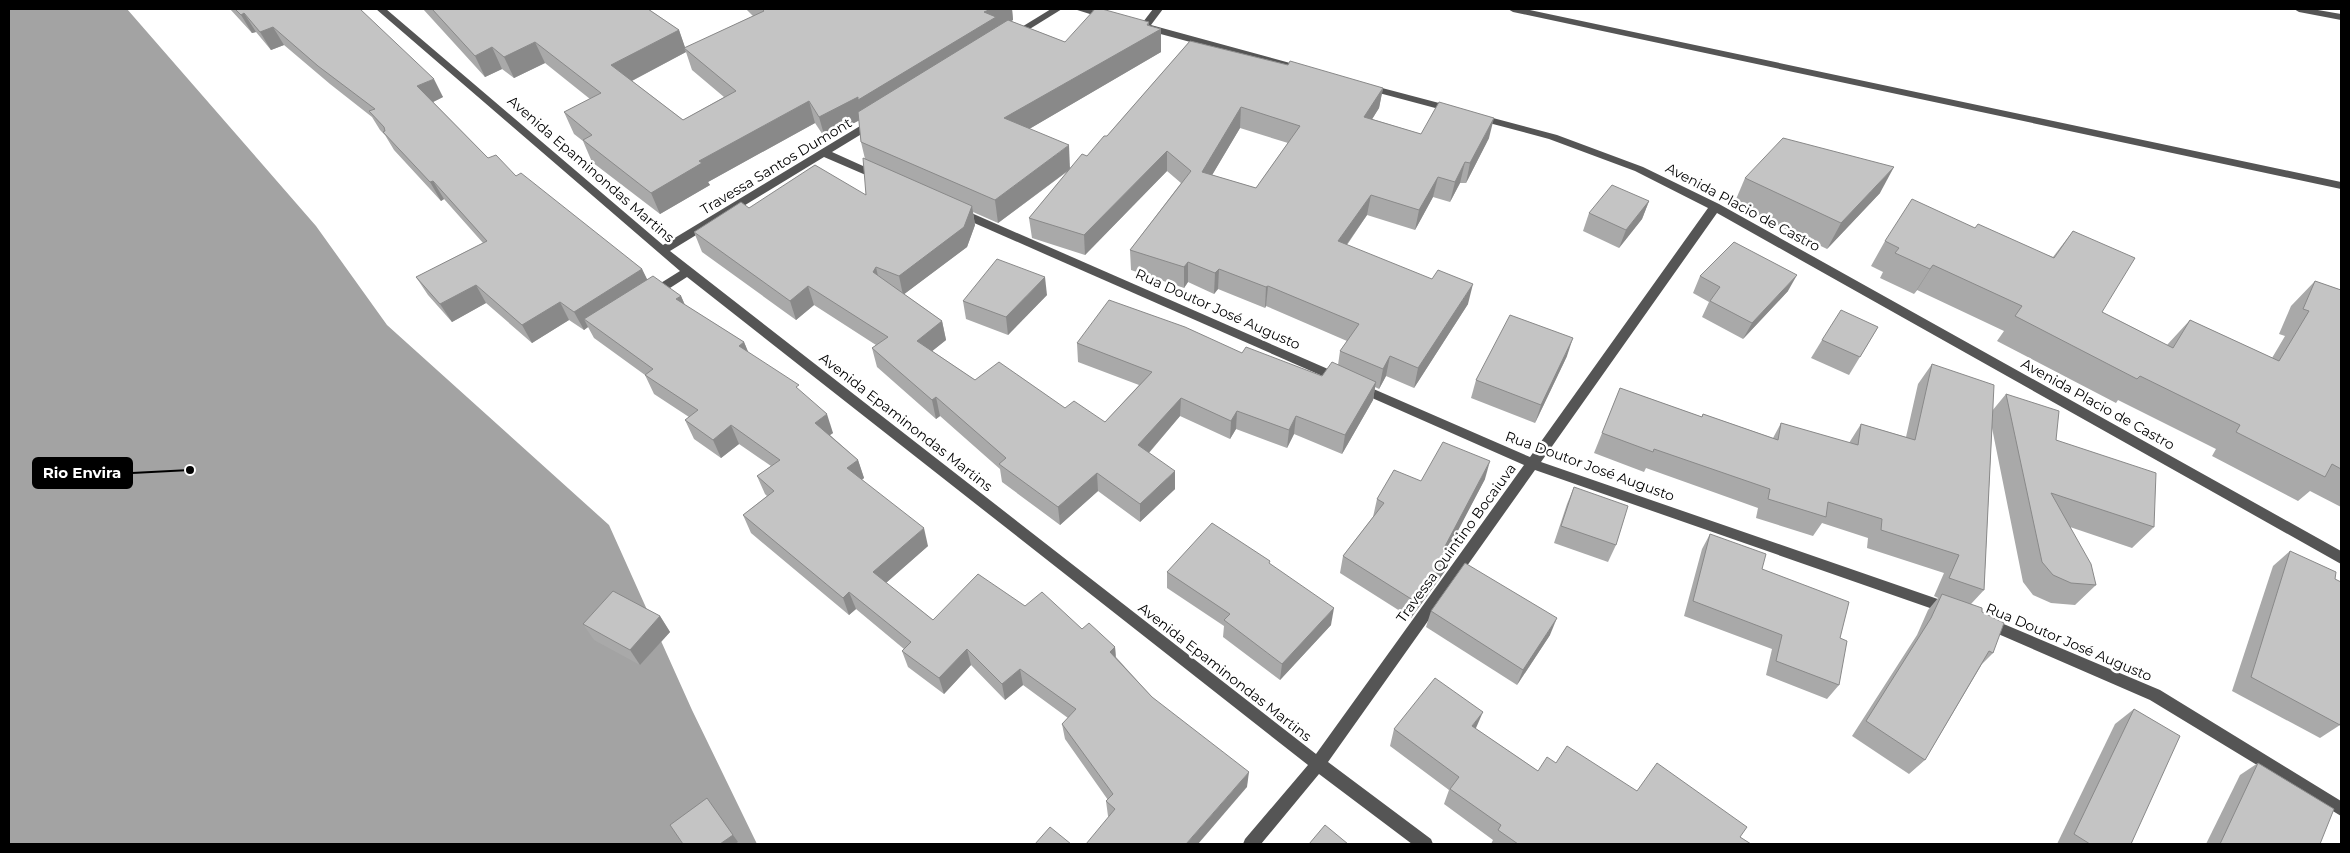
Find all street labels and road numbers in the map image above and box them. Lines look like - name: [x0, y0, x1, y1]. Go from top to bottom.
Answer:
- street label: Avenida Epaminondas Martins: [504, 92, 678, 246]
- street label: Travessa Santos Dumont: [697, 114, 855, 218]
- street label: Avenida Placio de Castro: [1663, 159, 1824, 256]
- street label: Rua Doutor José Augusto: [1133, 264, 1304, 354]
- street label: Avenida Epaminondas Martins: [816, 349, 996, 495]
- street label: Avenida Placio de Castro: [2018, 354, 2178, 454]
- street label: Rua Doutor José Augusto: [1503, 427, 1677, 505]
- street label: Travessa Quintino Bocaiuva: [1392, 460, 1520, 626]
- street label: Avenida Epaminondas Martins: [1135, 599, 1315, 745]
- street label: Rua Doutor José Augusto: [1983, 599, 2155, 685]

